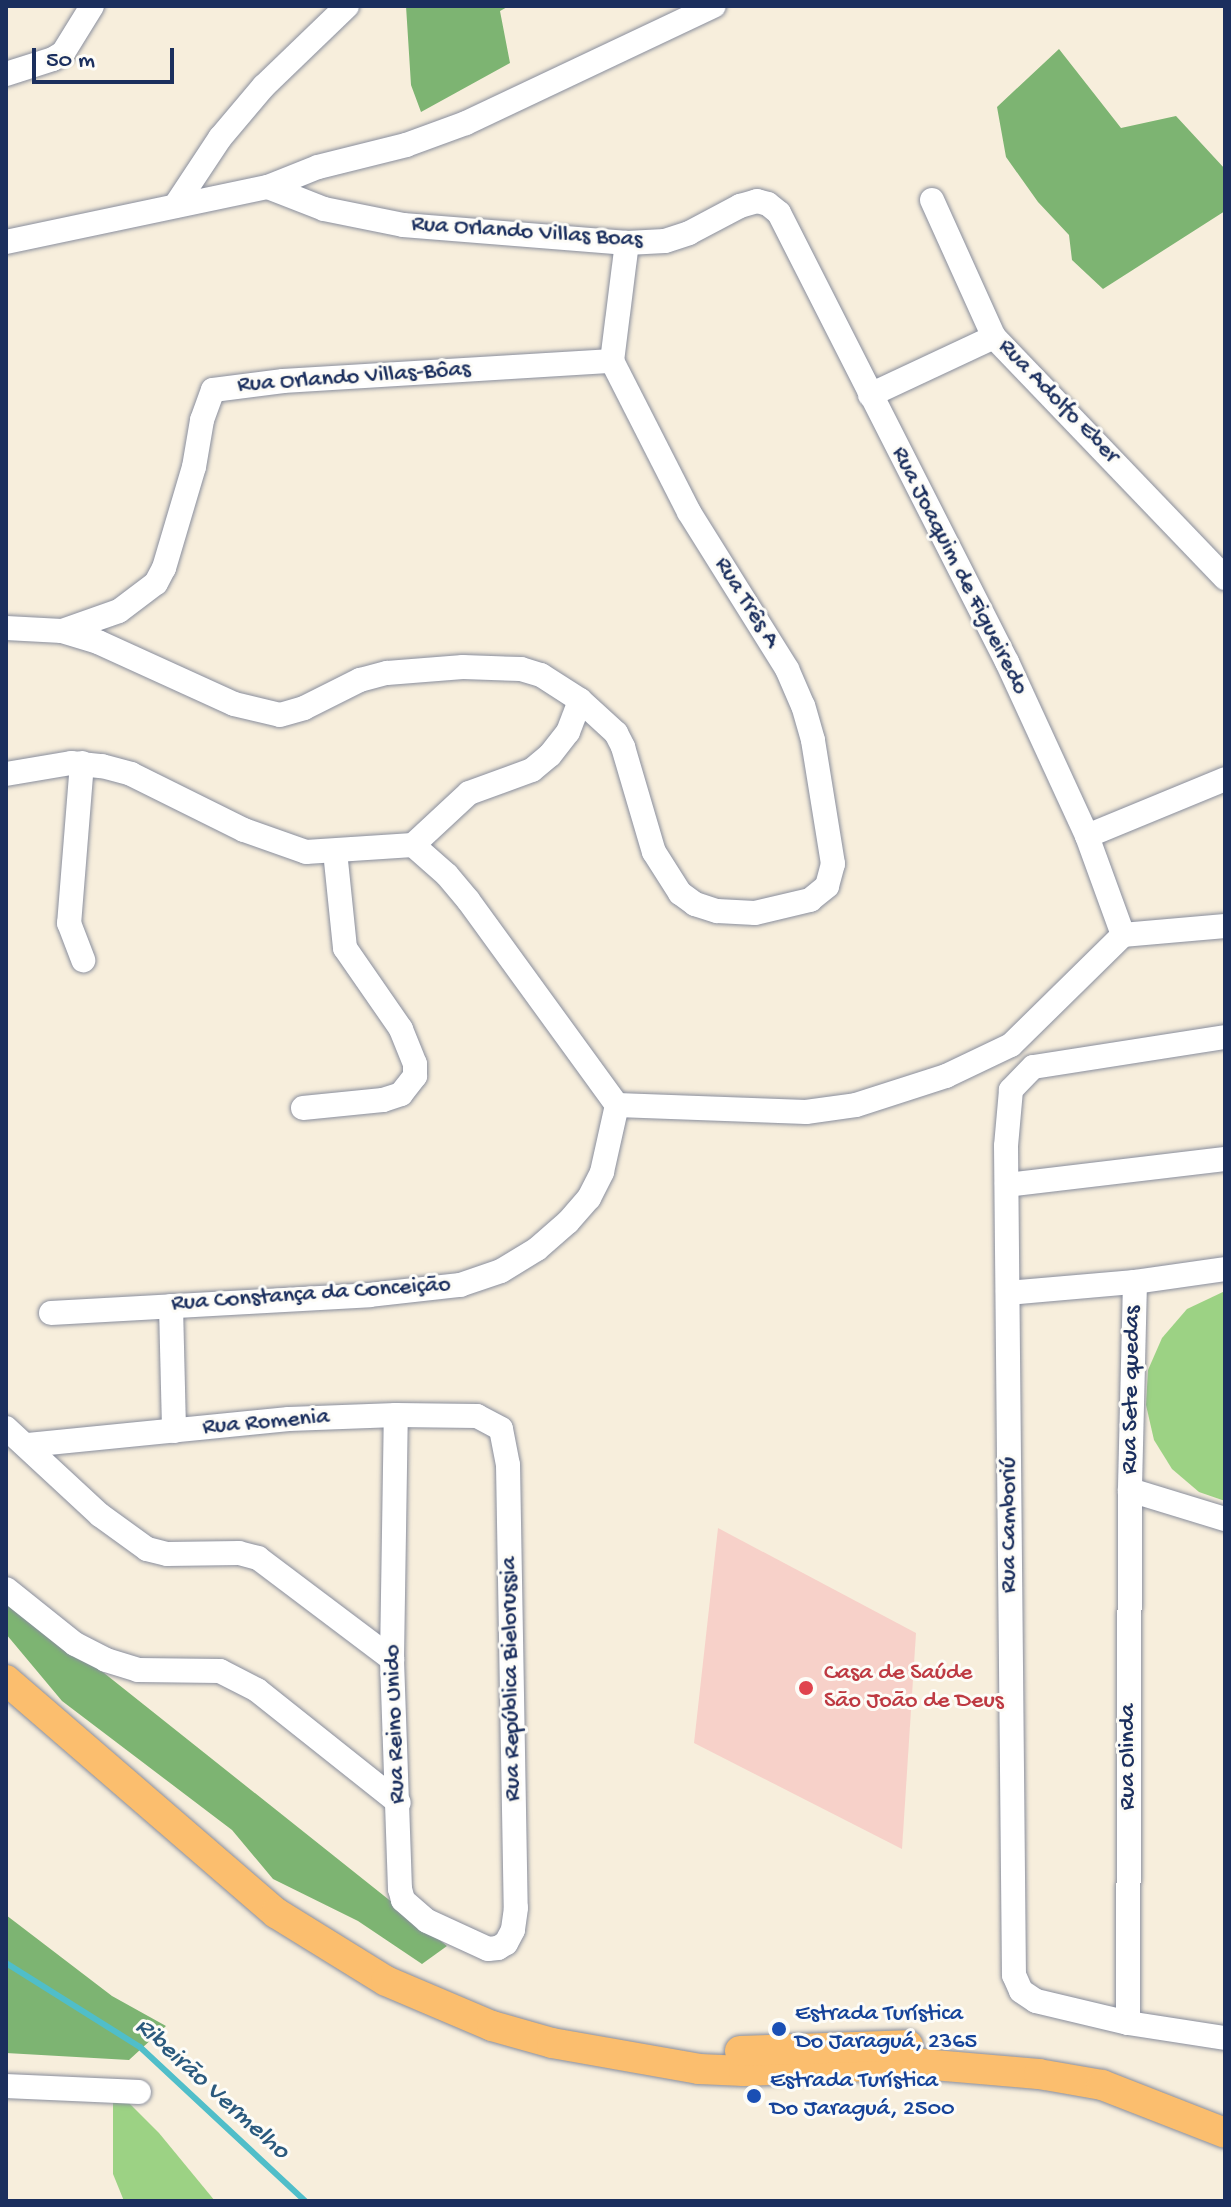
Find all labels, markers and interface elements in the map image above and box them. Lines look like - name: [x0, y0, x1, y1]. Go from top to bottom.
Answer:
- scale bar: [36, 32, 178, 82]
- text: 50 m: [46, 47, 95, 76]
- street label: Rua Orlando Villas Boas: [410, 211, 644, 255]
- street label: Rua Adolfo Eber: [991, 333, 1125, 471]
- street label: Rua Orlando Villas-Bôas: [236, 355, 472, 401]
- street label: Rua Joaquim de Figueiredo: [884, 442, 1034, 700]
- street label: Rua Três A: [707, 552, 785, 654]
- street label: Rua Constança da Conceição: [170, 1271, 452, 1319]
- street label: Rua Sete quedas: [1116, 1306, 1148, 1474]
- street label: Rua Romenia: [201, 1403, 331, 1443]
- street label: Rua Camboriú: [996, 1457, 1024, 1593]
- street label: Rua República Bielorussia: [495, 1556, 529, 1802]
- street label: Rua Reino Unido: [379, 1644, 413, 1804]
- place label: Casa de Saúde São João de Deus: [824, 1660, 1003, 1716]
- marker: Casa de Saúde São João de Deus: [795, 1677, 817, 1699]
- street label: Rua Olinda: [1115, 1704, 1143, 1810]
- place label: Estrada Turística Do Jaraguá, 2365: [795, 2001, 977, 2057]
- water label: Ribeirão Vermelho: [127, 2012, 295, 2168]
- marker: Estrada Turística Do Jaraguá, 2365: [770, 2020, 788, 2038]
- place label: Estrada Turística Do Jaraguá, 2500: [770, 2068, 955, 2124]
- marker: Estrada Turística Do Jaraguá, 2500: [745, 2087, 763, 2105]

